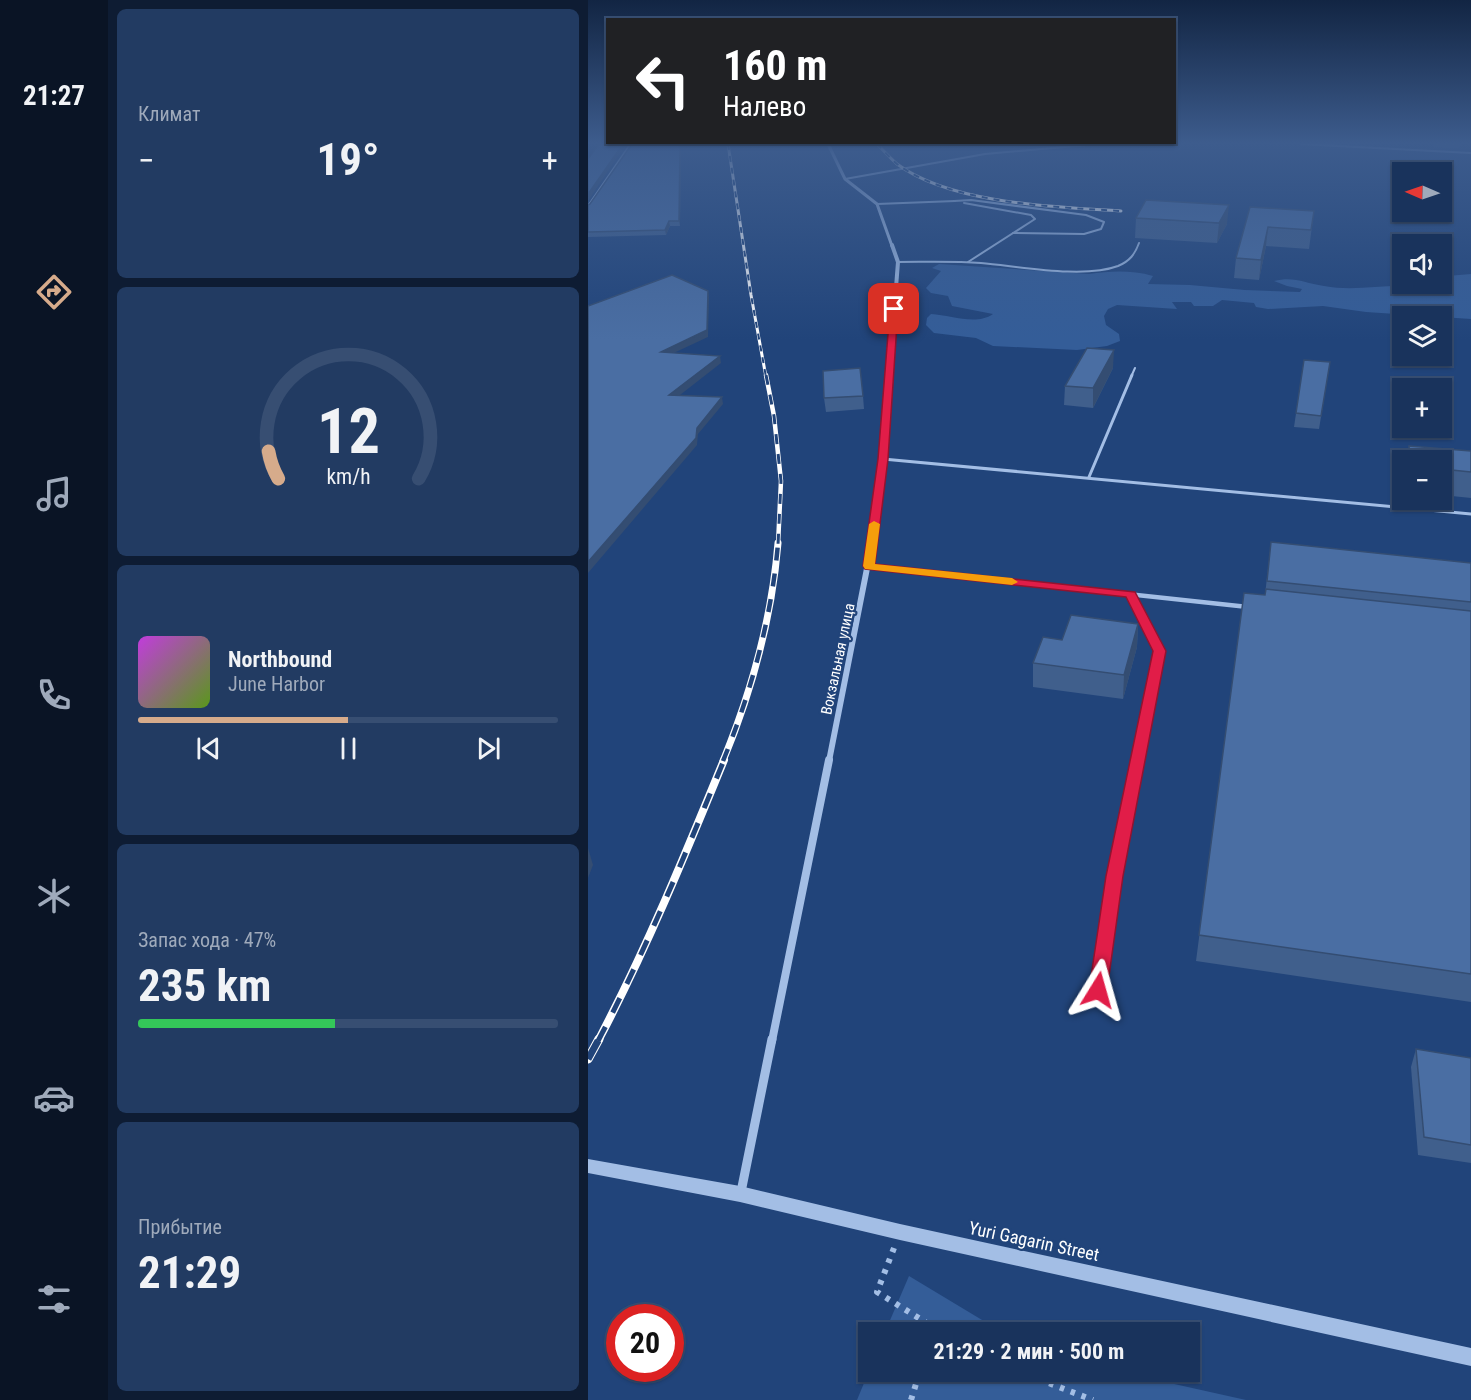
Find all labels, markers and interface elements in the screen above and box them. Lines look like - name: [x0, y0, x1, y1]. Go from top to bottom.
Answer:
- text: 160 m: [723, 41, 828, 90]
- icon: left: [624, 42, 702, 120]
- text: 21:27: [23, 80, 85, 112]
- text: Налево: [723, 91, 806, 123]
- text: Климат: [138, 102, 200, 126]
- text: 19°: [317, 133, 380, 186]
- text: −: [138, 141, 155, 180]
- text: +: [542, 141, 558, 180]
- north arrow: [1392, 162, 1452, 222]
- map controls: [1392, 162, 1452, 510]
- button: sound: [1392, 234, 1452, 294]
- icon: directions: [33, 271, 75, 313]
- pin: [868, 283, 919, 334]
- icon: arrive: [877, 292, 910, 325]
- button: layers: [1392, 306, 1452, 366]
- button: +: [1392, 378, 1452, 438]
- text: 12: [316, 395, 380, 468]
- button: −: [1392, 450, 1452, 510]
- text: km/h: [326, 464, 370, 489]
- icon: music: [33, 473, 75, 515]
- street label: Вокзальная улица: [817, 602, 859, 716]
- text: Northbound: [228, 647, 332, 672]
- text: June Harbor: [228, 672, 325, 696]
- icon: phone: [33, 674, 75, 716]
- icon: previous: [192, 732, 225, 765]
- icon: pause: [332, 732, 365, 765]
- icon: next: [472, 732, 505, 765]
- icon: climate: [33, 875, 75, 917]
- text: Запас хода · 47%: [138, 928, 276, 952]
- position arrow: [1066, 958, 1130, 1022]
- text: 235 km: [138, 959, 271, 1012]
- icon: car: [33, 1077, 75, 1119]
- text: Прибытие: [138, 1215, 222, 1239]
- street label: Yuri Gagarin Street: [967, 1217, 1101, 1265]
- text: 21:29: [138, 1246, 241, 1299]
- icon: filters: [33, 1278, 75, 1320]
- speed limit sign: 20: [606, 1304, 684, 1382]
- text: 21:29 · 2 мин · 500 m: [934, 1339, 1124, 1364]

